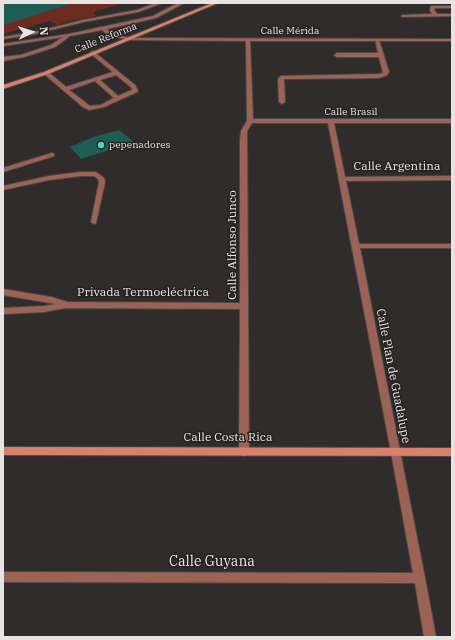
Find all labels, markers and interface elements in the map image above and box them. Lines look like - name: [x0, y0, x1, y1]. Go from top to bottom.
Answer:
- north arrow: [12, 12, 52, 52]
- street label: Calle Reforma: [73, 20, 139, 56]
- street label: Calle Mérida: [261, 25, 319, 37]
- text: N: [37, 26, 51, 36]
- street label: Calle Brasil: [324, 106, 378, 118]
- place label: pepenadores: [109, 139, 170, 151]
- marker: pepenadores: [96, 140, 106, 150]
- street label: Calle Argentina: [354, 160, 440, 174]
- street label: Calle Alfonso Junco: [226, 190, 240, 300]
- street label: Privada Termoeléctrica: [77, 286, 209, 300]
- street label: Calle Plan de Guadalupe: [373, 308, 413, 444]
- street label: Calle Costa Rica: [184, 431, 272, 445]
- street label: Calle Guyana: [169, 554, 255, 570]

